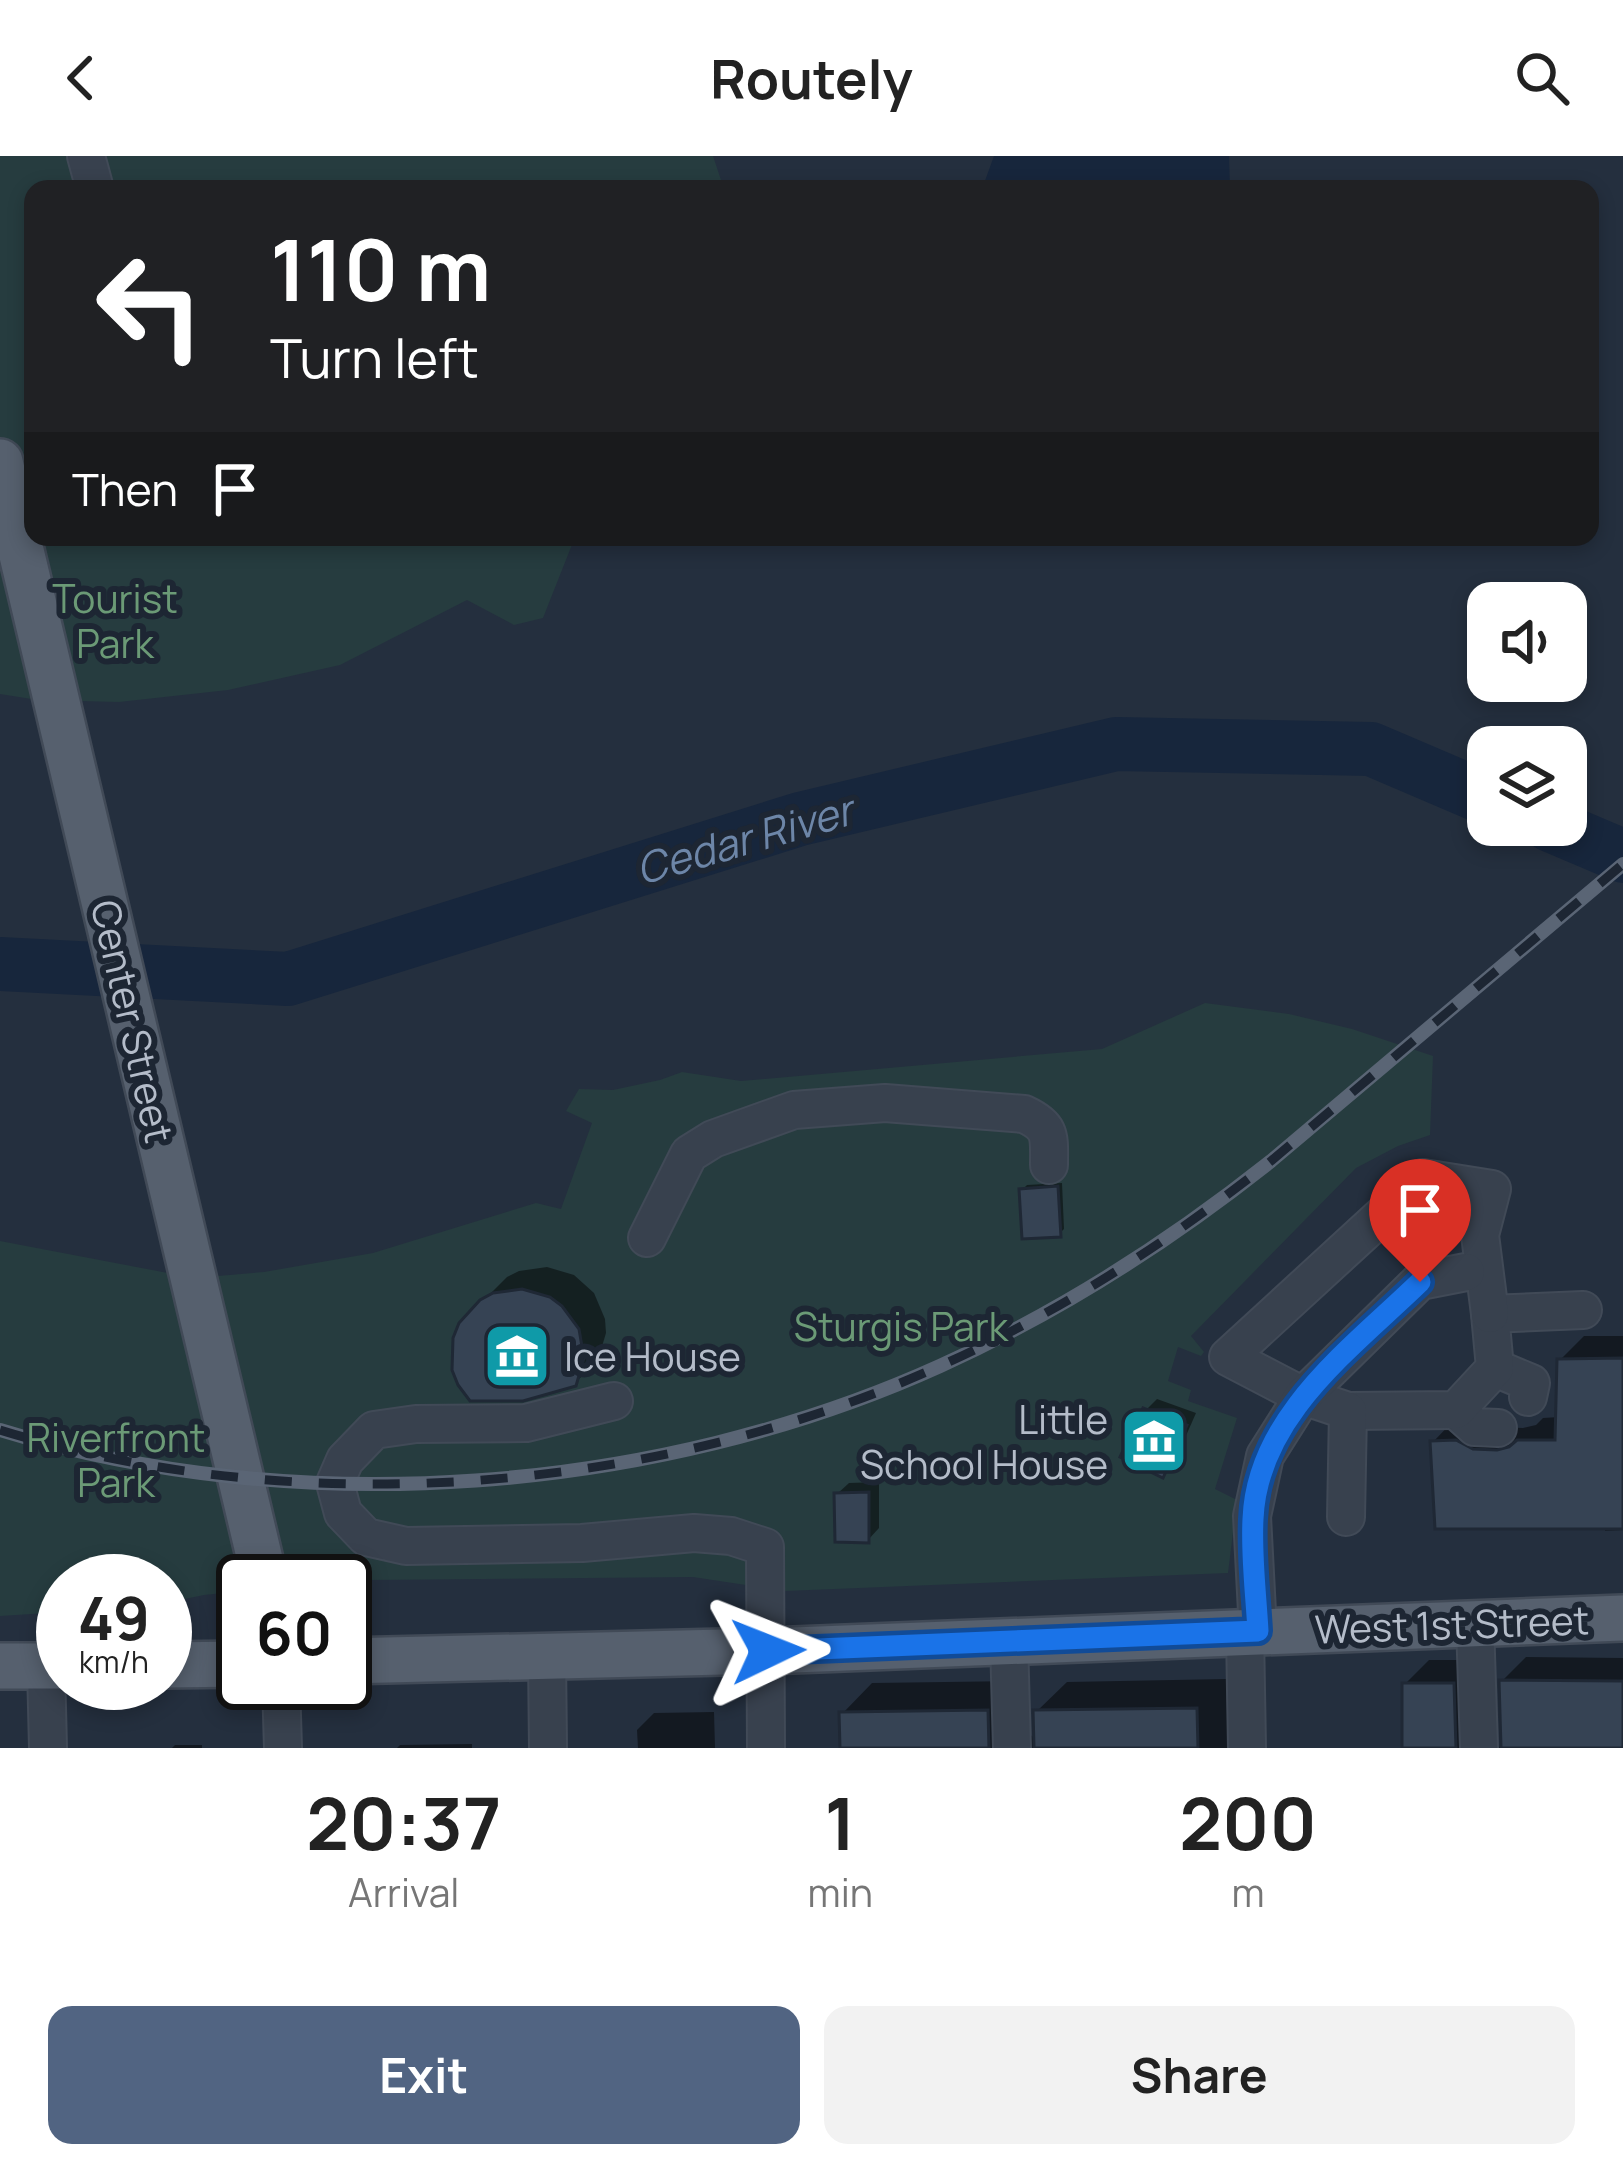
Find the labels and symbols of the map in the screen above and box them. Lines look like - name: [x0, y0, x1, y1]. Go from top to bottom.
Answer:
- park label: Tourist Park: [52, 571, 178, 670]
- water label: Cedar River: [629, 779, 864, 898]
- street label: Center Street: [79, 894, 187, 1148]
- pin: [1369, 1159, 1471, 1282]
- park label: Sturgis Park: [794, 1299, 1010, 1353]
- museum icon: Ice House: [482, 1321, 552, 1391]
- place label: Ice House: [564, 1329, 741, 1383]
- place label: Little School House: [860, 1392, 1108, 1491]
- museum icon: Little School House: [1119, 1406, 1189, 1476]
- park label: Riverfront Park: [27, 1410, 205, 1509]
- speed limit sign: 60: [216, 1554, 372, 1710]
- position arrow: [705, 1588, 831, 1714]
- street label: West 1st Street: [1314, 1592, 1590, 1656]

